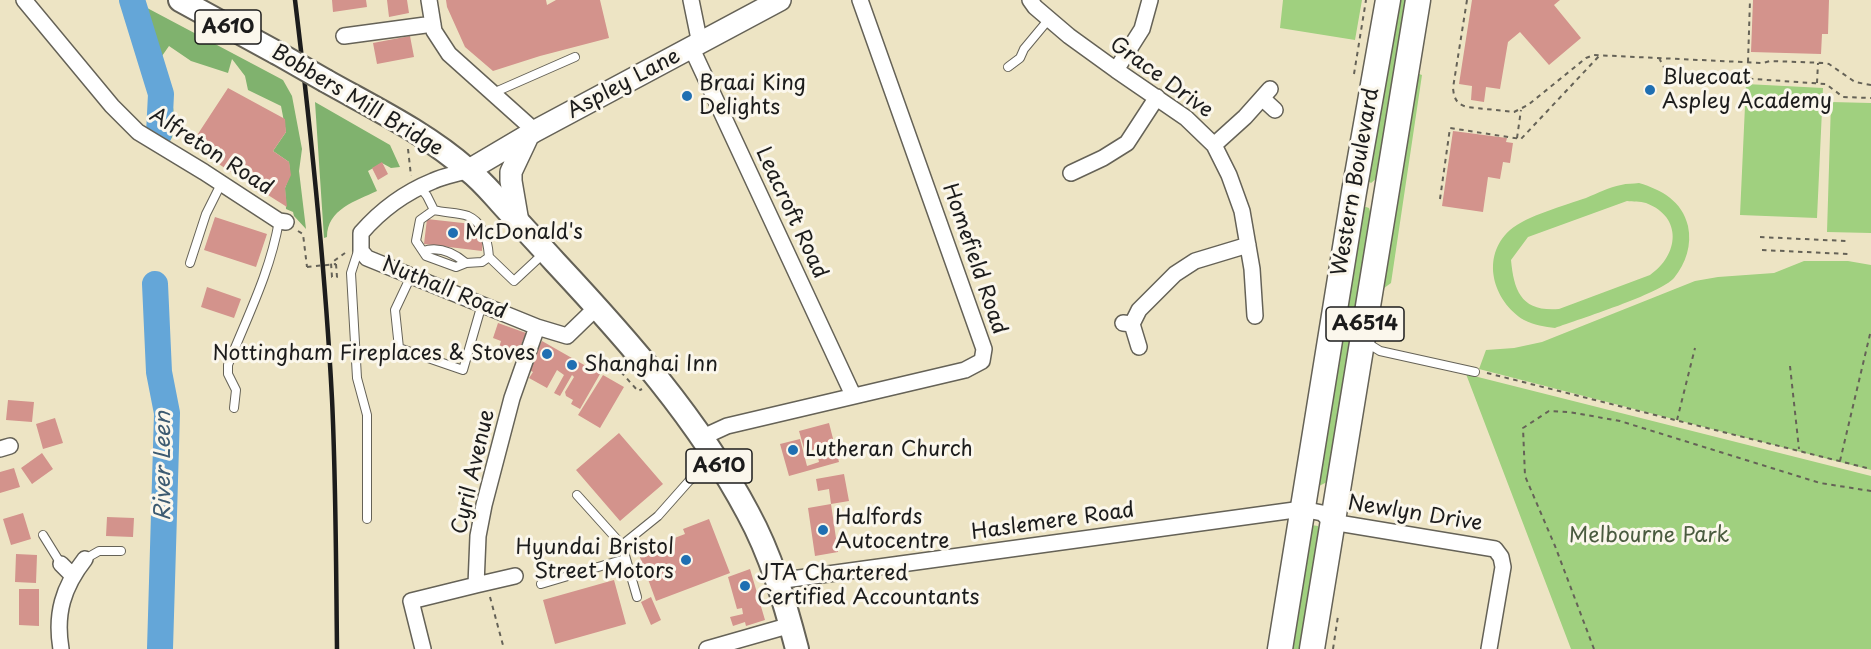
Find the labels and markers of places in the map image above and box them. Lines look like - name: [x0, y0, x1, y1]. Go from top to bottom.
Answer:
- place label: Bluecoat Aspley Academy: [1662, 65, 1832, 115]
- place label: Braai King Delights: [699, 71, 806, 121]
- marker: Bluecoat Aspley Academy: [1643, 83, 1657, 97]
- marker: Braai King Delights: [680, 89, 694, 103]
- place label: McDonald's: [465, 220, 583, 246]
- marker: McDonald's: [446, 226, 460, 240]
- place label: Nottingham Fireplaces & Stoves: [212, 341, 535, 367]
- marker: Nottingham Fireplaces & Stoves: [540, 347, 554, 361]
- place label: Shanghai Inn: [584, 352, 718, 378]
- marker: Shanghai Inn: [565, 358, 579, 372]
- place label: Lutheran Church: [805, 437, 973, 463]
- marker: Lutheran Church: [786, 443, 800, 457]
- place label: Halfords Autocentre: [835, 505, 949, 555]
- marker: Halfords Autocentre: [816, 523, 830, 537]
- place label: Hyundai Bristol Street Motors: [516, 535, 674, 585]
- marker: Hyundai Bristol Street Motors: [679, 553, 693, 567]
- place label: JTA Chartered Certified Accountants: [757, 561, 979, 611]
- marker: JTA Chartered Certified Accountants: [738, 579, 752, 593]

